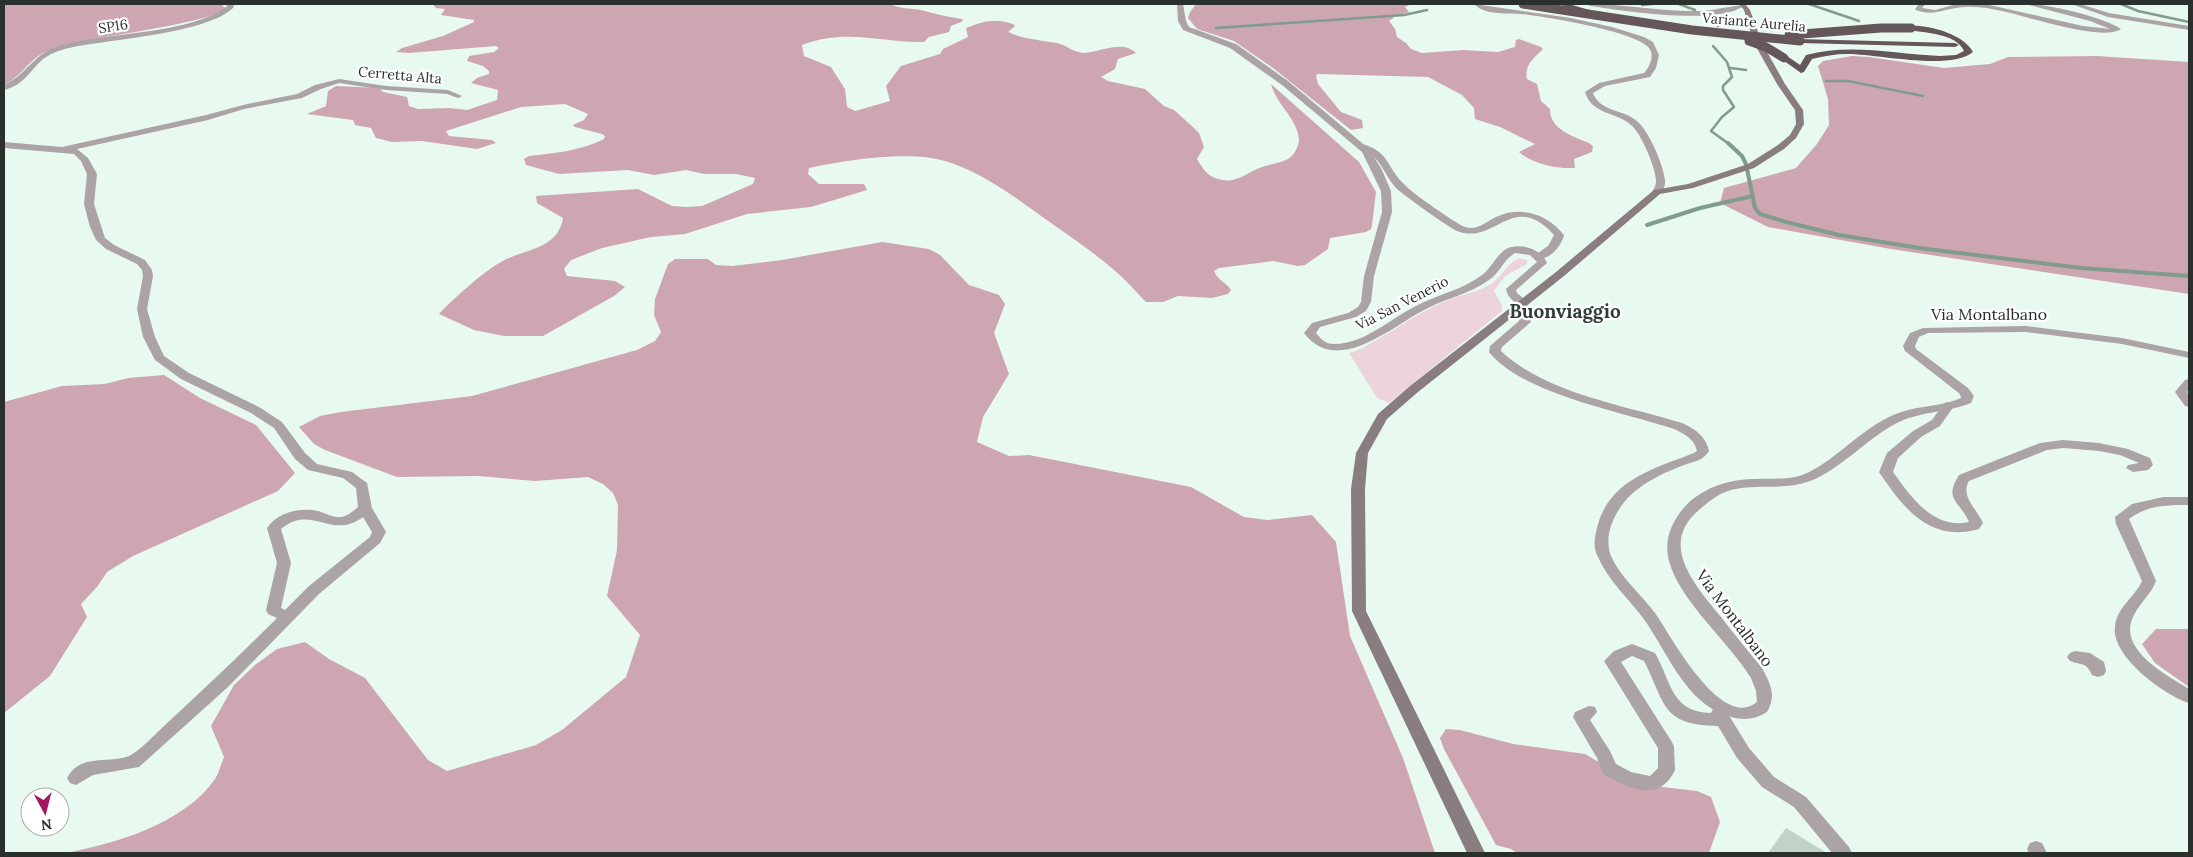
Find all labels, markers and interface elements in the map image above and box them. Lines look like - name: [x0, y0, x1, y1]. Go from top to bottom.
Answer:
- street label: Variante Aurelia: [1700, 8, 1807, 35]
- street label: SP16: [97, 15, 129, 37]
- street label: Cerretta Alta: [357, 62, 443, 88]
- street label: Via San Venerio: [1352, 272, 1451, 335]
- district label: Buonviaggio: [1509, 299, 1621, 323]
- street label: Via Montalbano: [1930, 304, 2047, 324]
- street label: Via Montalbano: [1691, 565, 1778, 670]
- north arrow: [20, 787, 70, 837]
- text: N: [40, 815, 53, 835]

